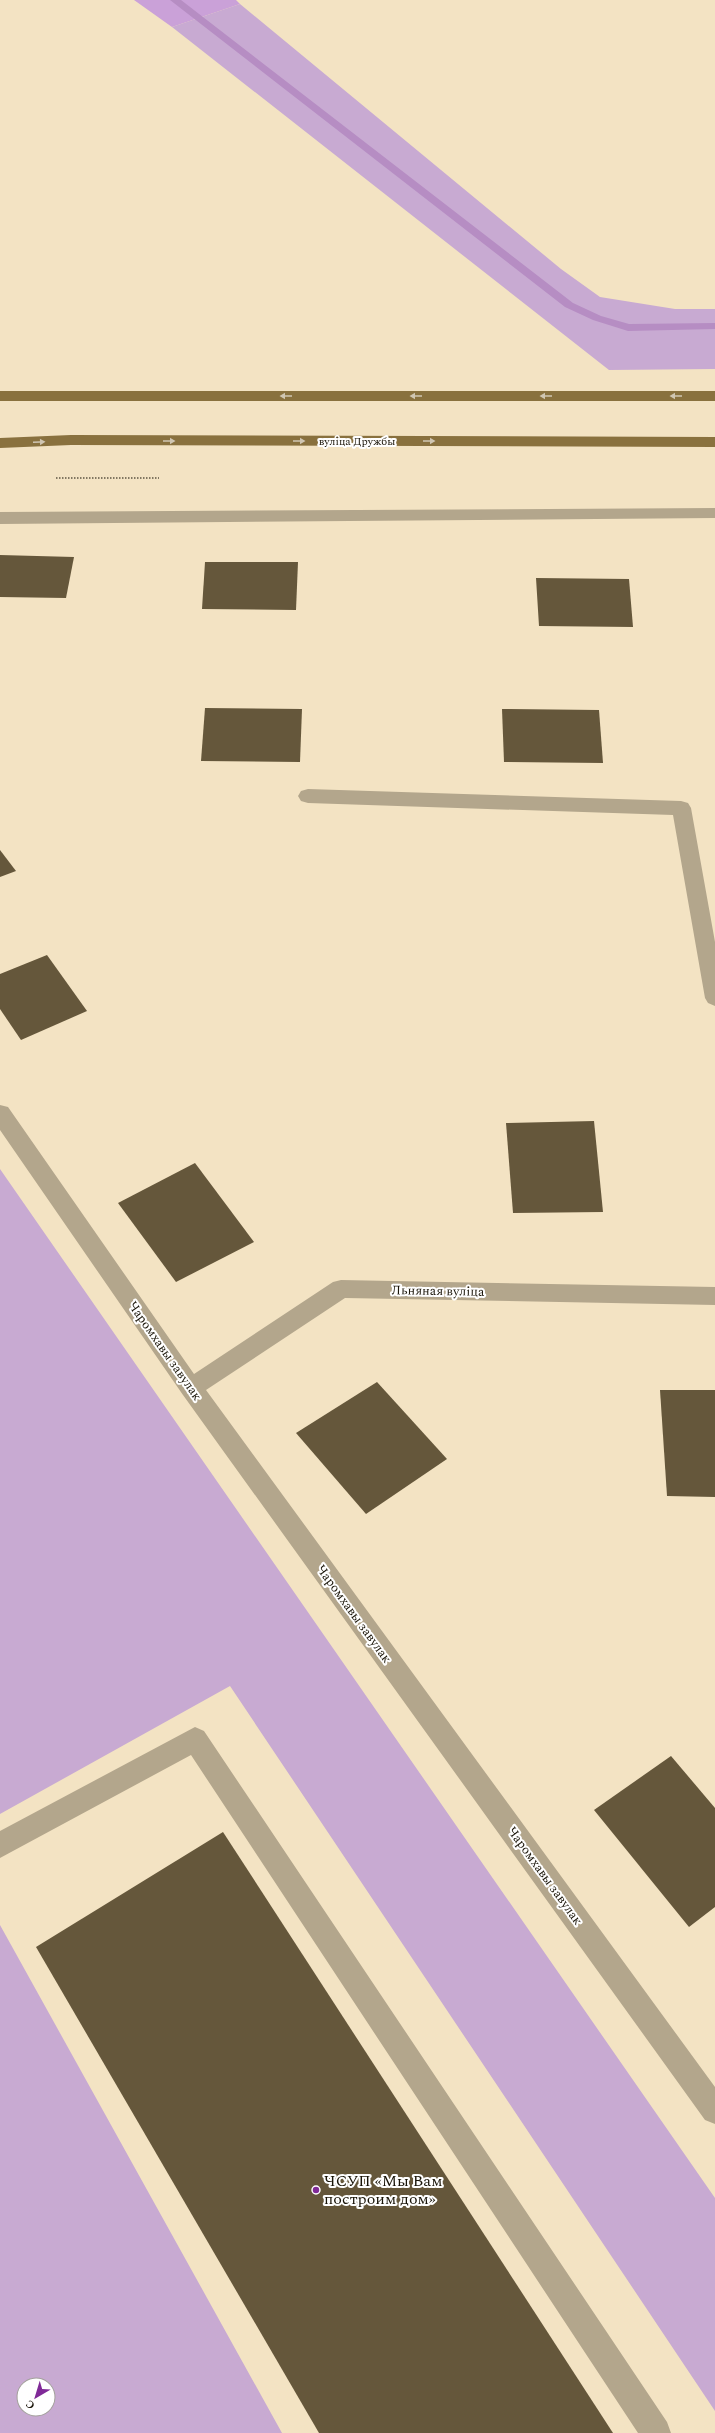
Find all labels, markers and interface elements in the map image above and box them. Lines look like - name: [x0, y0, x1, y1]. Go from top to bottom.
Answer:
- one-way arrow: [279, 393, 292, 399]
- one-way arrow: [409, 393, 422, 399]
- one-way arrow: [539, 393, 552, 399]
- one-way arrow: [669, 393, 682, 399]
- street label: вуліца Дружбы: [319, 433, 395, 450]
- one-way arrow: [33, 438, 45, 445]
- one-way arrow: [163, 438, 176, 444]
- one-way arrow: [293, 438, 306, 444]
- one-way arrow: [423, 438, 436, 444]
- street label: Льняная вуліца: [391, 1280, 485, 1302]
- street label: Чаромхавы завулак: [123, 1297, 207, 1405]
- street label: Чаромхавы завулак: [311, 1561, 397, 1667]
- street label: Чаромхавы завулак: [502, 1823, 588, 1929]
- place label: ЧСУП «Мы Вам построим дом»: [324, 2169, 442, 2211]
- marker: ЧСУП «Мы Вам построим дом»: [311, 2185, 321, 2195]
- north arrow: [16, 2377, 56, 2417]
- text: С: [22, 2395, 38, 2414]

